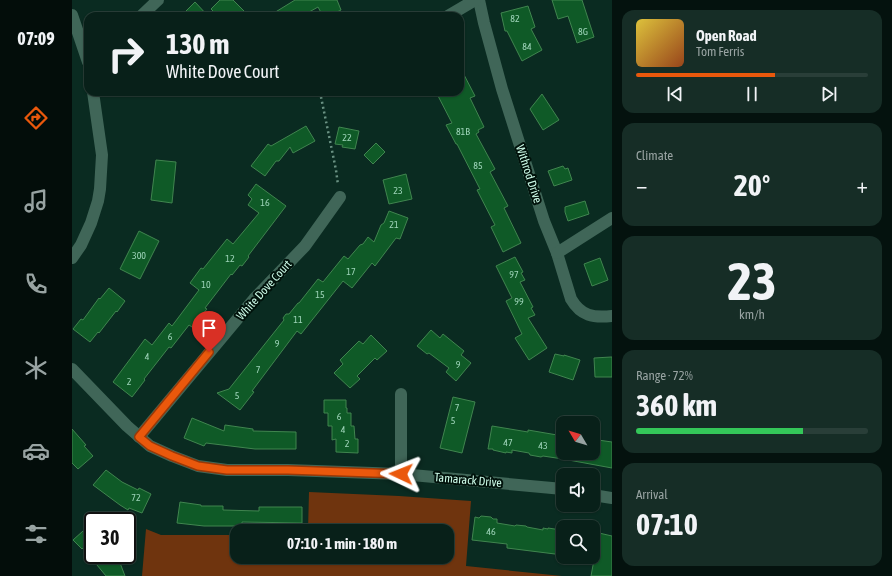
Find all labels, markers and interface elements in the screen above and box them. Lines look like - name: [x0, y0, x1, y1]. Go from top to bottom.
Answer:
- house number: 82: [510, 13, 520, 24]
- house number: 8G: [578, 26, 588, 37]
- text: Open Road: [696, 27, 757, 44]
- text: 07:09: [17, 28, 55, 49]
- icon: right: [100, 28, 152, 80]
- text: 130 m: [166, 28, 229, 60]
- house number: 84: [522, 41, 532, 52]
- text: Tom Ferris: [696, 44, 744, 59]
- text: White Dove Court: [166, 61, 279, 82]
- icon: previous: [664, 83, 686, 105]
- icon: pause: [741, 83, 763, 105]
- icon: next: [818, 83, 840, 105]
- icon: directions: [22, 104, 50, 132]
- house number: 81B: [456, 126, 470, 137]
- house number: 22: [342, 132, 352, 143]
- street label: Withrod Drive: [513, 143, 545, 205]
- text: Climate: [636, 148, 673, 163]
- house number: 85: [473, 160, 483, 171]
- text: 20°: [734, 168, 770, 202]
- text: −: [636, 172, 647, 198]
- text: +: [857, 172, 868, 198]
- house number: 23: [393, 185, 403, 196]
- icon: music: [22, 187, 50, 215]
- house number: 16: [260, 197, 270, 208]
- house number: 21: [389, 219, 399, 230]
- house number: 300: [132, 250, 146, 261]
- text: 23: [728, 251, 776, 311]
- house number: 12: [225, 253, 235, 264]
- street label: White Dove Court: [234, 257, 295, 323]
- house number: 17: [346, 266, 356, 277]
- house number: 97: [509, 269, 519, 280]
- icon: phone: [22, 270, 50, 298]
- house number: 10: [201, 279, 211, 290]
- house number: 15: [315, 289, 325, 300]
- house number: 99: [514, 296, 524, 307]
- text: km/h: [739, 307, 765, 322]
- pin: [192, 311, 226, 352]
- house number: 11: [293, 314, 303, 325]
- icon: arrive: [198, 317, 220, 339]
- house number: 6: [168, 331, 173, 342]
- house number: 9: [275, 338, 280, 349]
- house number: 4: [145, 351, 150, 362]
- icon: climate: [22, 354, 50, 382]
- house number: 9: [456, 359, 461, 370]
- house number: 7: [256, 364, 261, 375]
- text: Range · 72%: [636, 368, 693, 383]
- house number: 2: [127, 376, 132, 387]
- text: 360 km: [636, 388, 717, 422]
- house number: 5: [235, 390, 240, 401]
- house number: 7: [455, 402, 460, 413]
- house number: 6: [337, 411, 342, 422]
- house number: 5: [451, 415, 456, 426]
- north arrow: [556, 416, 600, 460]
- map controls: [556, 416, 600, 564]
- house number: 4: [341, 424, 346, 435]
- icon: car: [22, 437, 50, 465]
- house number: 47: [503, 437, 513, 448]
- house number: 2: [345, 438, 350, 449]
- house number: 43: [538, 440, 548, 451]
- position arrow: [380, 453, 422, 495]
- button: sound: [556, 468, 600, 512]
- street label: Tamarack Drive: [434, 470, 502, 490]
- text: Arrival: [636, 487, 668, 502]
- house number: 72: [131, 492, 141, 503]
- text: 07:10: [636, 507, 698, 541]
- speed limit sign: 30: [84, 512, 136, 564]
- icon: filters: [22, 520, 50, 548]
- button: search: [556, 520, 600, 564]
- house number: 46: [486, 526, 496, 537]
- text: 07:10 · 1 min · 180 m: [287, 535, 397, 552]

